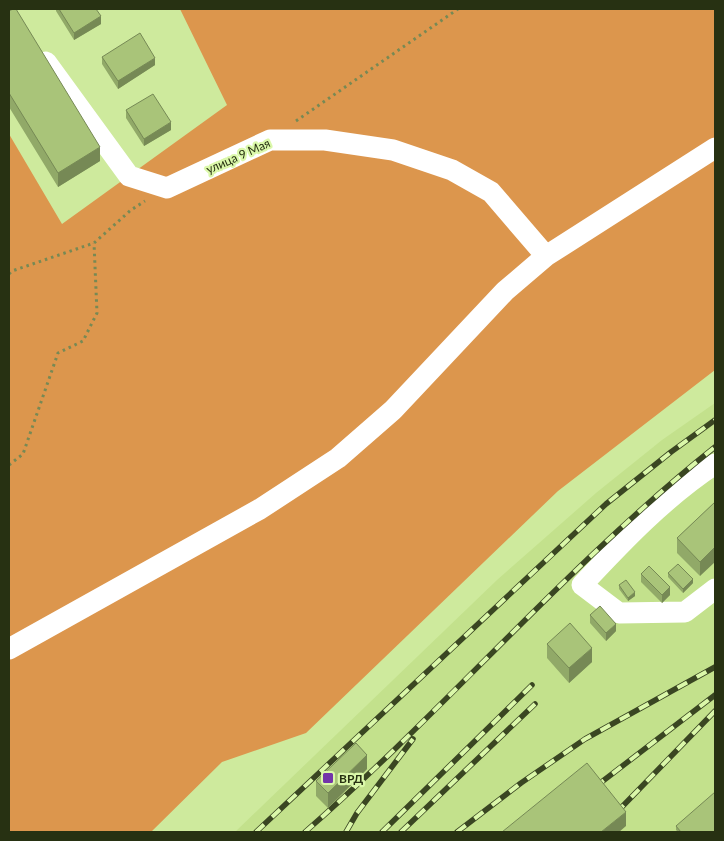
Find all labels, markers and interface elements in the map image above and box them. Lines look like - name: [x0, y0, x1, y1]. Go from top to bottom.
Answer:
- street label: улица 9 Мая: [204, 135, 273, 177]
- marker: ВРД: [321, 771, 335, 785]
- place label: ВРД: [339, 771, 363, 786]

